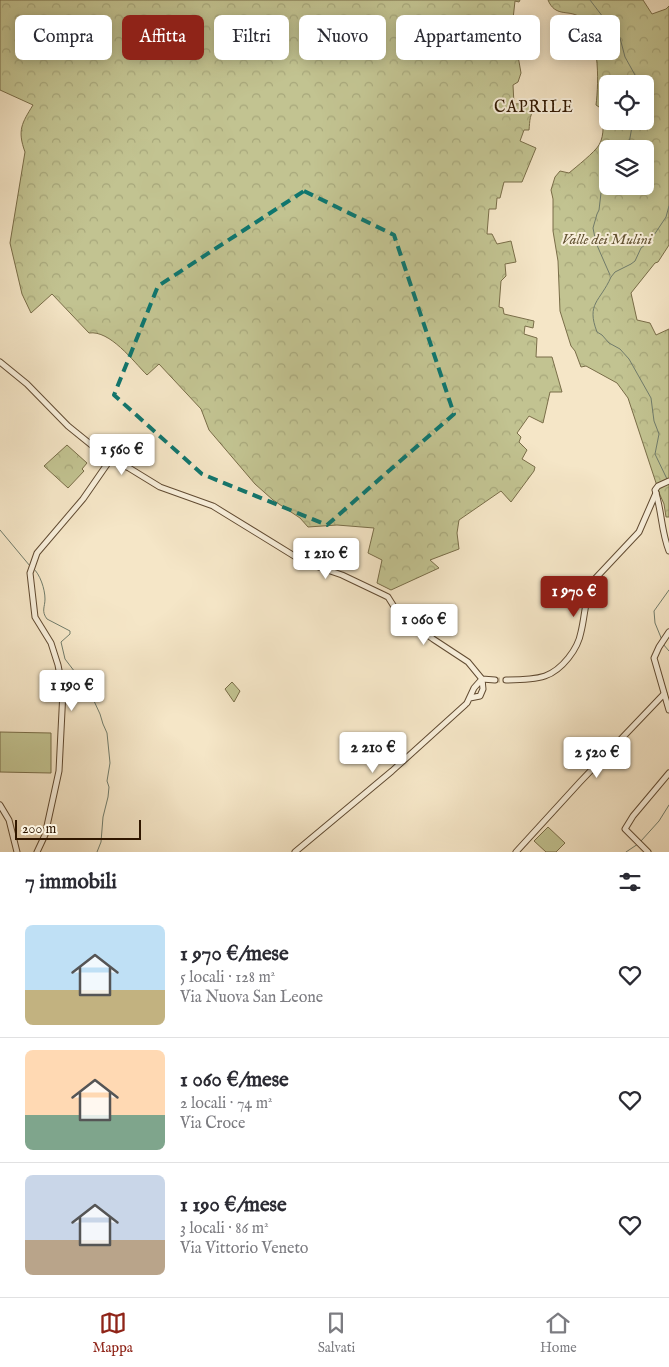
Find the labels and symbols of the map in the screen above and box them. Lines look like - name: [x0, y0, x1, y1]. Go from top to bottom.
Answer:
- district label: CAPRILE: [494, 98, 574, 118]
- park label: Valle dei Mulini: [562, 230, 654, 249]
- pin: 1 560 €: [76, 434, 168, 476]
- pin: 1 210 €: [280, 538, 372, 580]
- pin: 1 970 €: [528, 576, 620, 618]
- pin: 1 060 €: [378, 604, 470, 646]
- pin: 1 190 €: [26, 670, 118, 712]
- pin: 2 210 €: [327, 732, 419, 774]
- pin: 2 520 €: [551, 736, 643, 779]
- scale bar: [15, 817, 141, 840]

